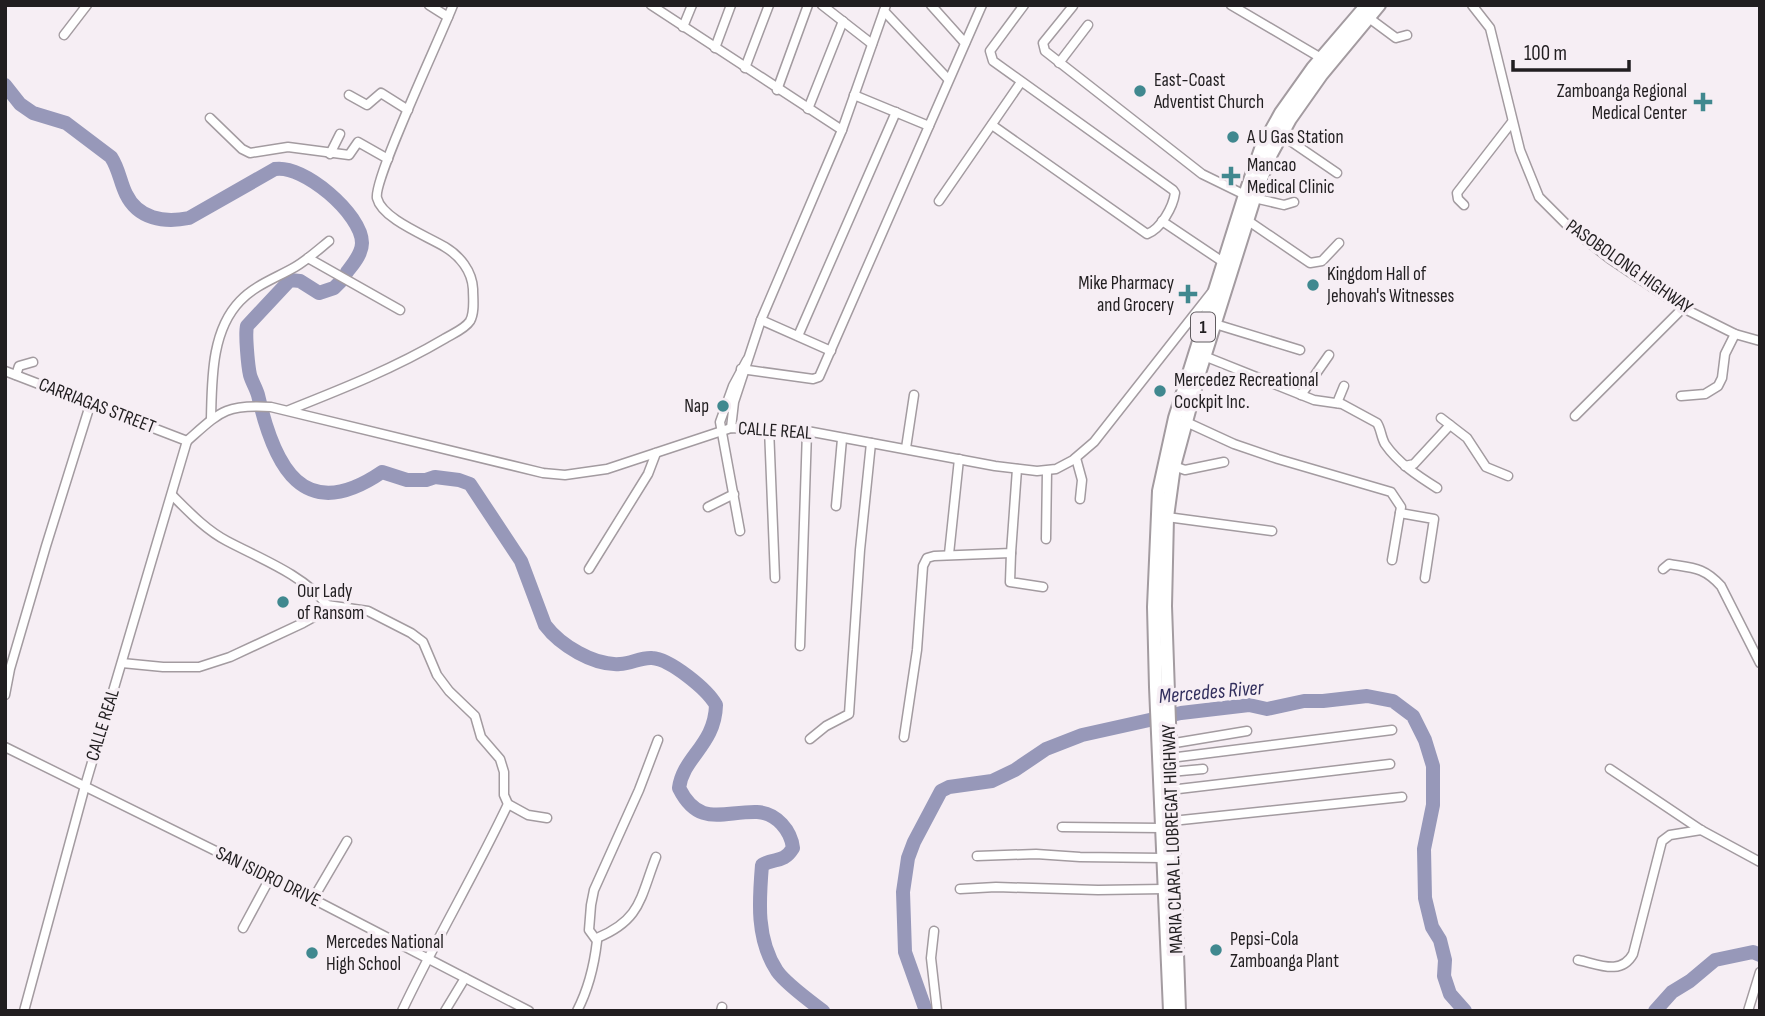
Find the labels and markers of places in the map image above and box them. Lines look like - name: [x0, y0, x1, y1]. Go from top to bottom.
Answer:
- place label: East-Coast Adventist Church: [1153, 69, 1264, 114]
- place label: Zamboanga Regional Medical Center: [1557, 80, 1688, 125]
- marker: East-Coast Adventist Church: [1132, 83, 1148, 99]
- marker: Zamboanga Regional Medical Center: [1693, 92, 1713, 112]
- place label: A U Gas Station: [1246, 126, 1344, 149]
- marker: A U Gas Station: [1225, 129, 1241, 145]
- place label: Mancao Medical Clinic: [1247, 154, 1335, 199]
- marker: Mancao Medical Clinic: [1221, 166, 1241, 186]
- place label: Kingdom Hall of Jehovah's Witnesses: [1326, 263, 1455, 308]
- place label: Mike Pharmacy and Grocery: [1078, 272, 1175, 317]
- marker: Kingdom Hall of Jehovah's Witnesses: [1305, 277, 1321, 293]
- marker: Mike Pharmacy and Grocery: [1180, 286, 1196, 302]
- place label: Mercedez Recreational Cockpit Inc.: [1174, 369, 1319, 414]
- marker: Mercedez Recreational Cockpit Inc.: [1152, 383, 1168, 399]
- place label: Nap: [684, 395, 709, 418]
- marker: Nap: [715, 398, 731, 414]
- place label: Our Lady of Ransom: [297, 580, 364, 625]
- marker: Our Lady of Ransom: [275, 594, 291, 610]
- place label: Pepsi-Cola Zamboanga Plant: [1230, 928, 1339, 973]
- place label: Mercedes National High School: [326, 931, 444, 976]
- marker: Pepsi-Cola Zamboanga Plant: [1208, 942, 1224, 958]
- marker: Mercedes National High School: [304, 945, 320, 961]

